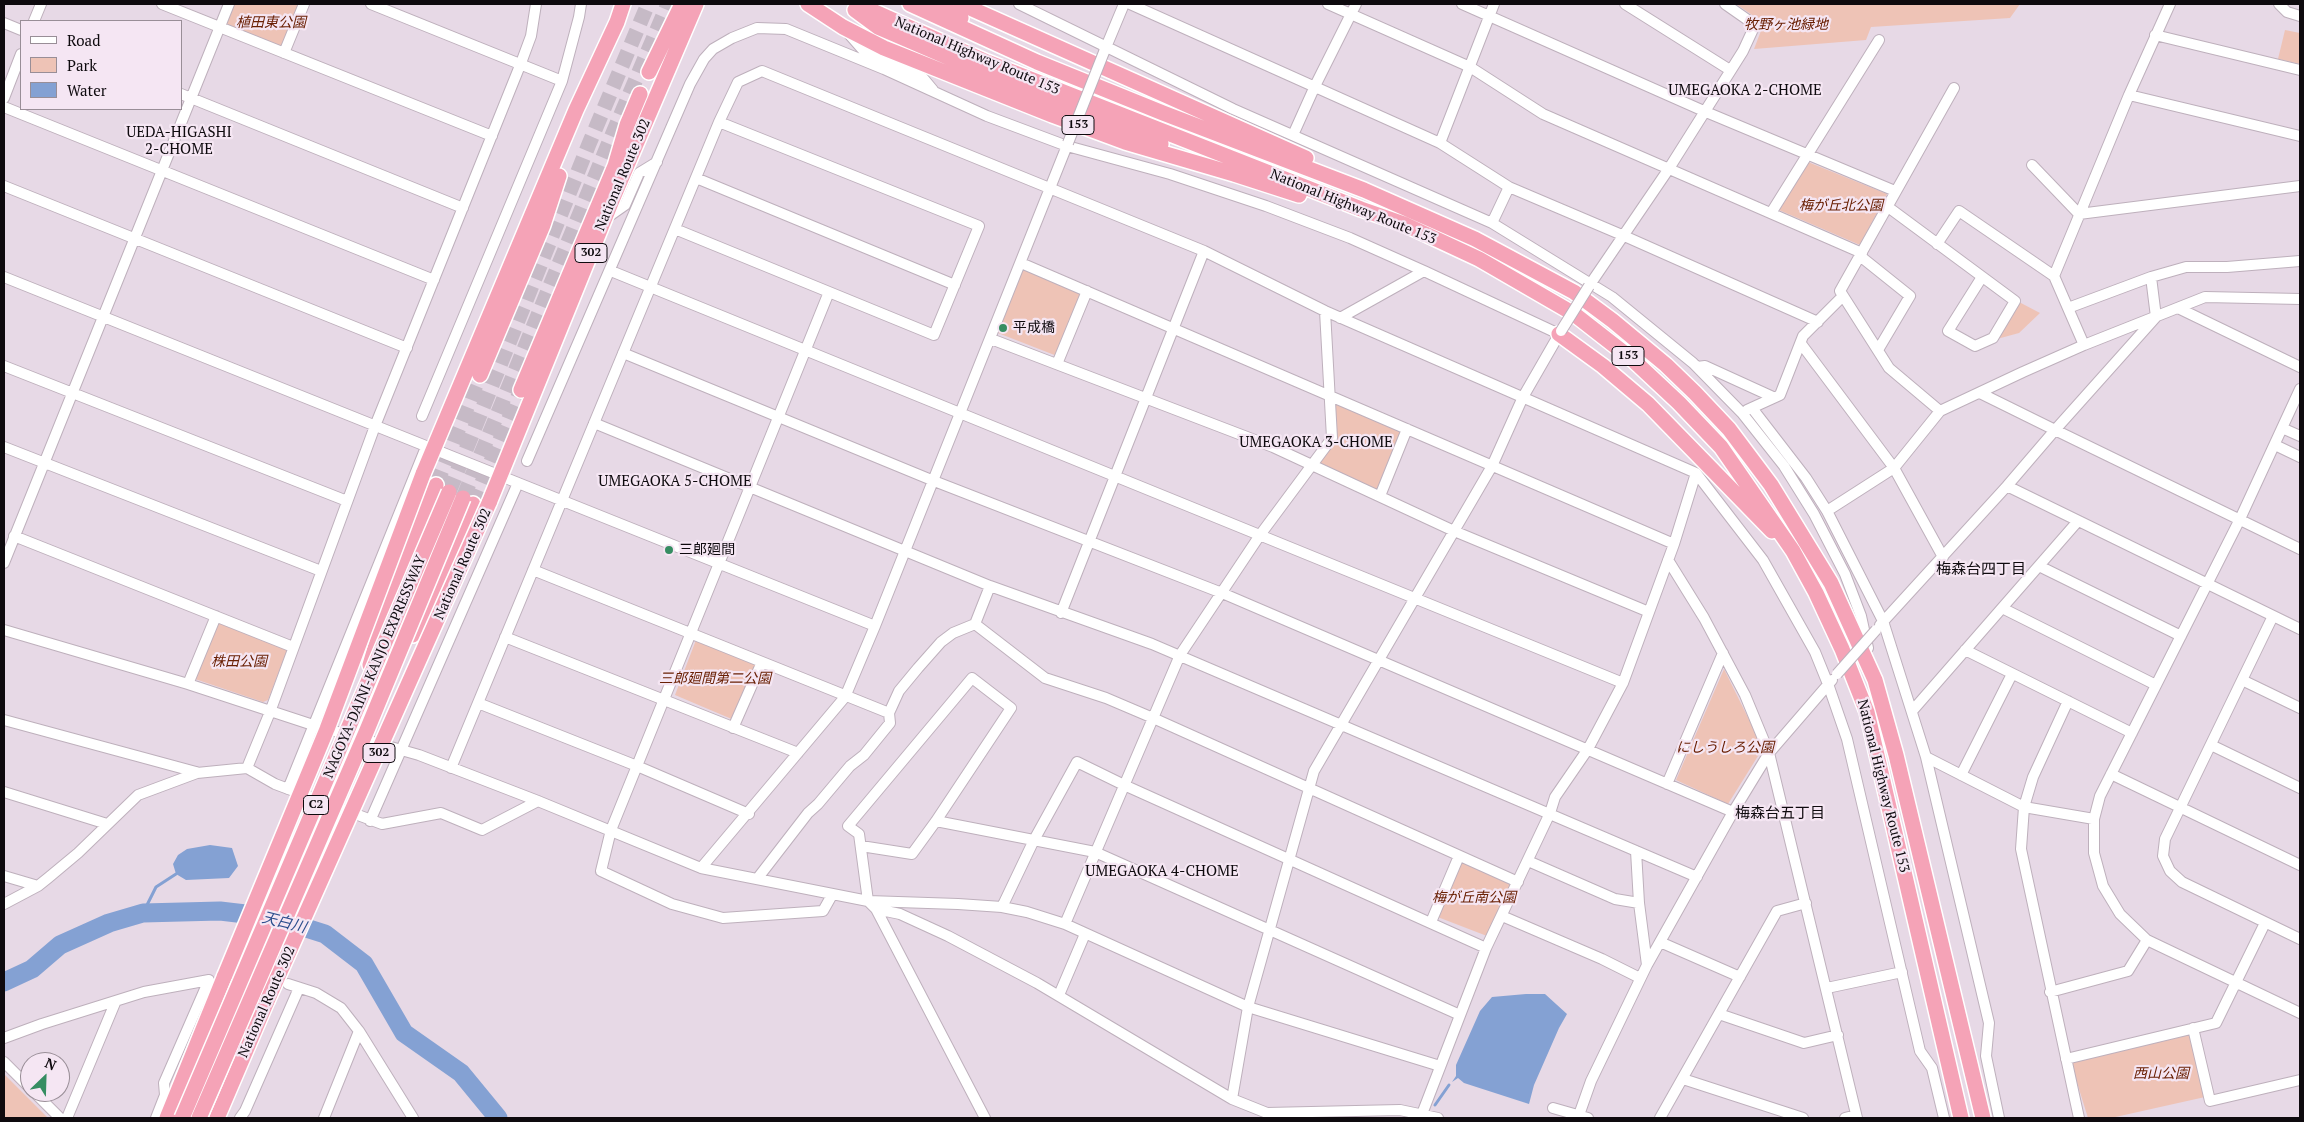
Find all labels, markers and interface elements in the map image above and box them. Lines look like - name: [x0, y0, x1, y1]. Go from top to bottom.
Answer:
- street label: National Highway Route 153: [892, 14, 1062, 98]
- park label: 植田東公園: [236, 15, 306, 31]
- park label: 牧野ヶ池緑地: [1744, 17, 1828, 33]
- legend: [20, 20, 182, 110]
- text: Road: [67, 30, 100, 50]
- text: Park: [67, 55, 97, 75]
- text: Water: [67, 80, 106, 100]
- district label: UMEGAOKA 2-CHOME: [1658, 82, 1832, 100]
- road number: 153: [1062, 116, 1094, 134]
- street label: National Route 302: [592, 117, 654, 233]
- district label: UEDA-HIGASHI 2-CHOME: [119, 124, 239, 159]
- street label: National Highway Route 153: [1267, 166, 1439, 248]
- park label: 梅が丘北公園: [1799, 198, 1883, 214]
- road number: 302: [575, 244, 607, 262]
- place label: 平成橋: [1013, 320, 1055, 336]
- marker: 平成橋: [997, 322, 1009, 334]
- road number: 153: [1612, 346, 1644, 366]
- district label: UMEGAOKA 3-CHOME: [1229, 434, 1403, 452]
- district label: UMEGAOKA 5-CHOME: [588, 473, 762, 491]
- street label: National Route 302: [431, 506, 495, 622]
- place label: 三郎廻間: [679, 542, 735, 558]
- marker: 三郎廻間: [663, 544, 675, 556]
- street label: NAGOYA-DAINI-KANJO EXPRESSWAY: [320, 553, 430, 781]
- district label: 梅森台四丁目: [1936, 561, 2026, 579]
- park label: 株田公園: [211, 654, 267, 670]
- park label: 三郎廻間第二公園: [659, 671, 771, 687]
- street label: National Highway Route 153: [1853, 698, 1913, 874]
- park label: にしうしろ公園: [1676, 740, 1774, 756]
- road number: 302: [363, 744, 395, 762]
- road number: C2: [304, 796, 328, 814]
- district label: 梅森台五丁目: [1735, 805, 1825, 823]
- district label: UMEGAOKA 4-CHOME: [1075, 863, 1249, 881]
- park label: 梅が丘南公園: [1432, 890, 1516, 906]
- water label: 天白川: [260, 909, 308, 937]
- street label: National Route 302: [235, 944, 299, 1060]
- north arrow: [20, 1052, 70, 1102]
- text: N: [42, 1053, 60, 1075]
- park label: 西山公園: [2133, 1066, 2189, 1082]

